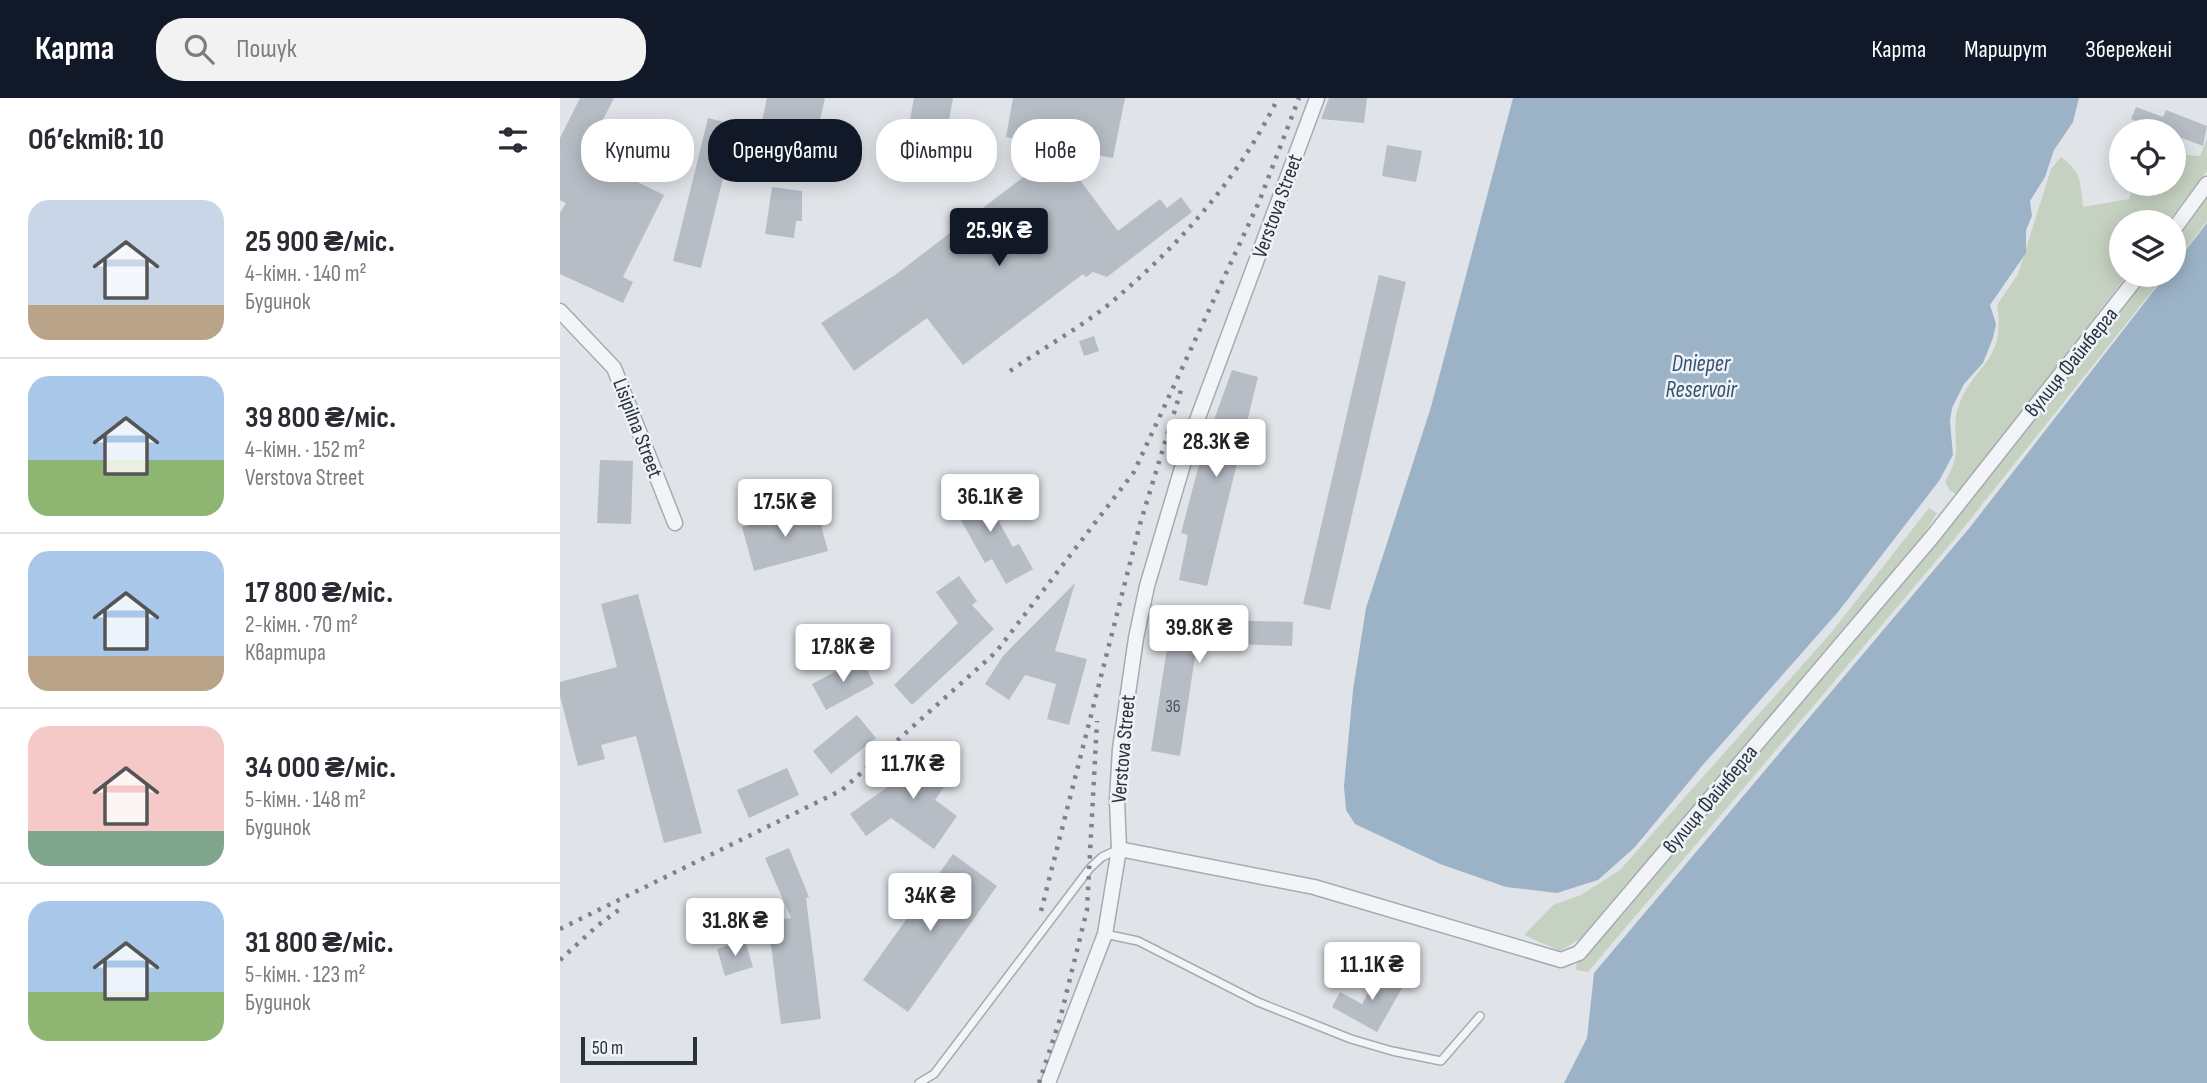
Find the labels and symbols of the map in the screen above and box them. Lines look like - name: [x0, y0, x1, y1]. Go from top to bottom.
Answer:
- street label: Verstova Street: [1247, 151, 1308, 262]
- pin: 25.9K ₴: [934, 208, 1064, 268]
- street label: вулиця Файнберга: [2020, 302, 2123, 422]
- water label: Dnieper Reservoir: [1665, 350, 1738, 404]
- street label: Lisipilna Street: [607, 375, 668, 481]
- pin: 28.3K ₴: [1151, 420, 1281, 479]
- pin: 36.1K ₴: [925, 474, 1055, 534]
- pin: 17.5K ₴: [720, 480, 850, 539]
- pin: 39.8K ₴: [1134, 606, 1264, 665]
- pin: 17.8K ₴: [778, 624, 908, 684]
- street label: Verstova Street: [1106, 694, 1141, 804]
- house number: 36: [1165, 696, 1181, 717]
- street label: вулиця Файнберга: [1658, 740, 1763, 859]
- pin: 11.7K ₴: [848, 742, 978, 801]
- pin: 34K ₴: [881, 874, 979, 933]
- pin: 31.8K ₴: [670, 898, 800, 958]
- pin: 11.1K ₴: [1307, 942, 1437, 1002]
- scale bar: [581, 1034, 696, 1066]

